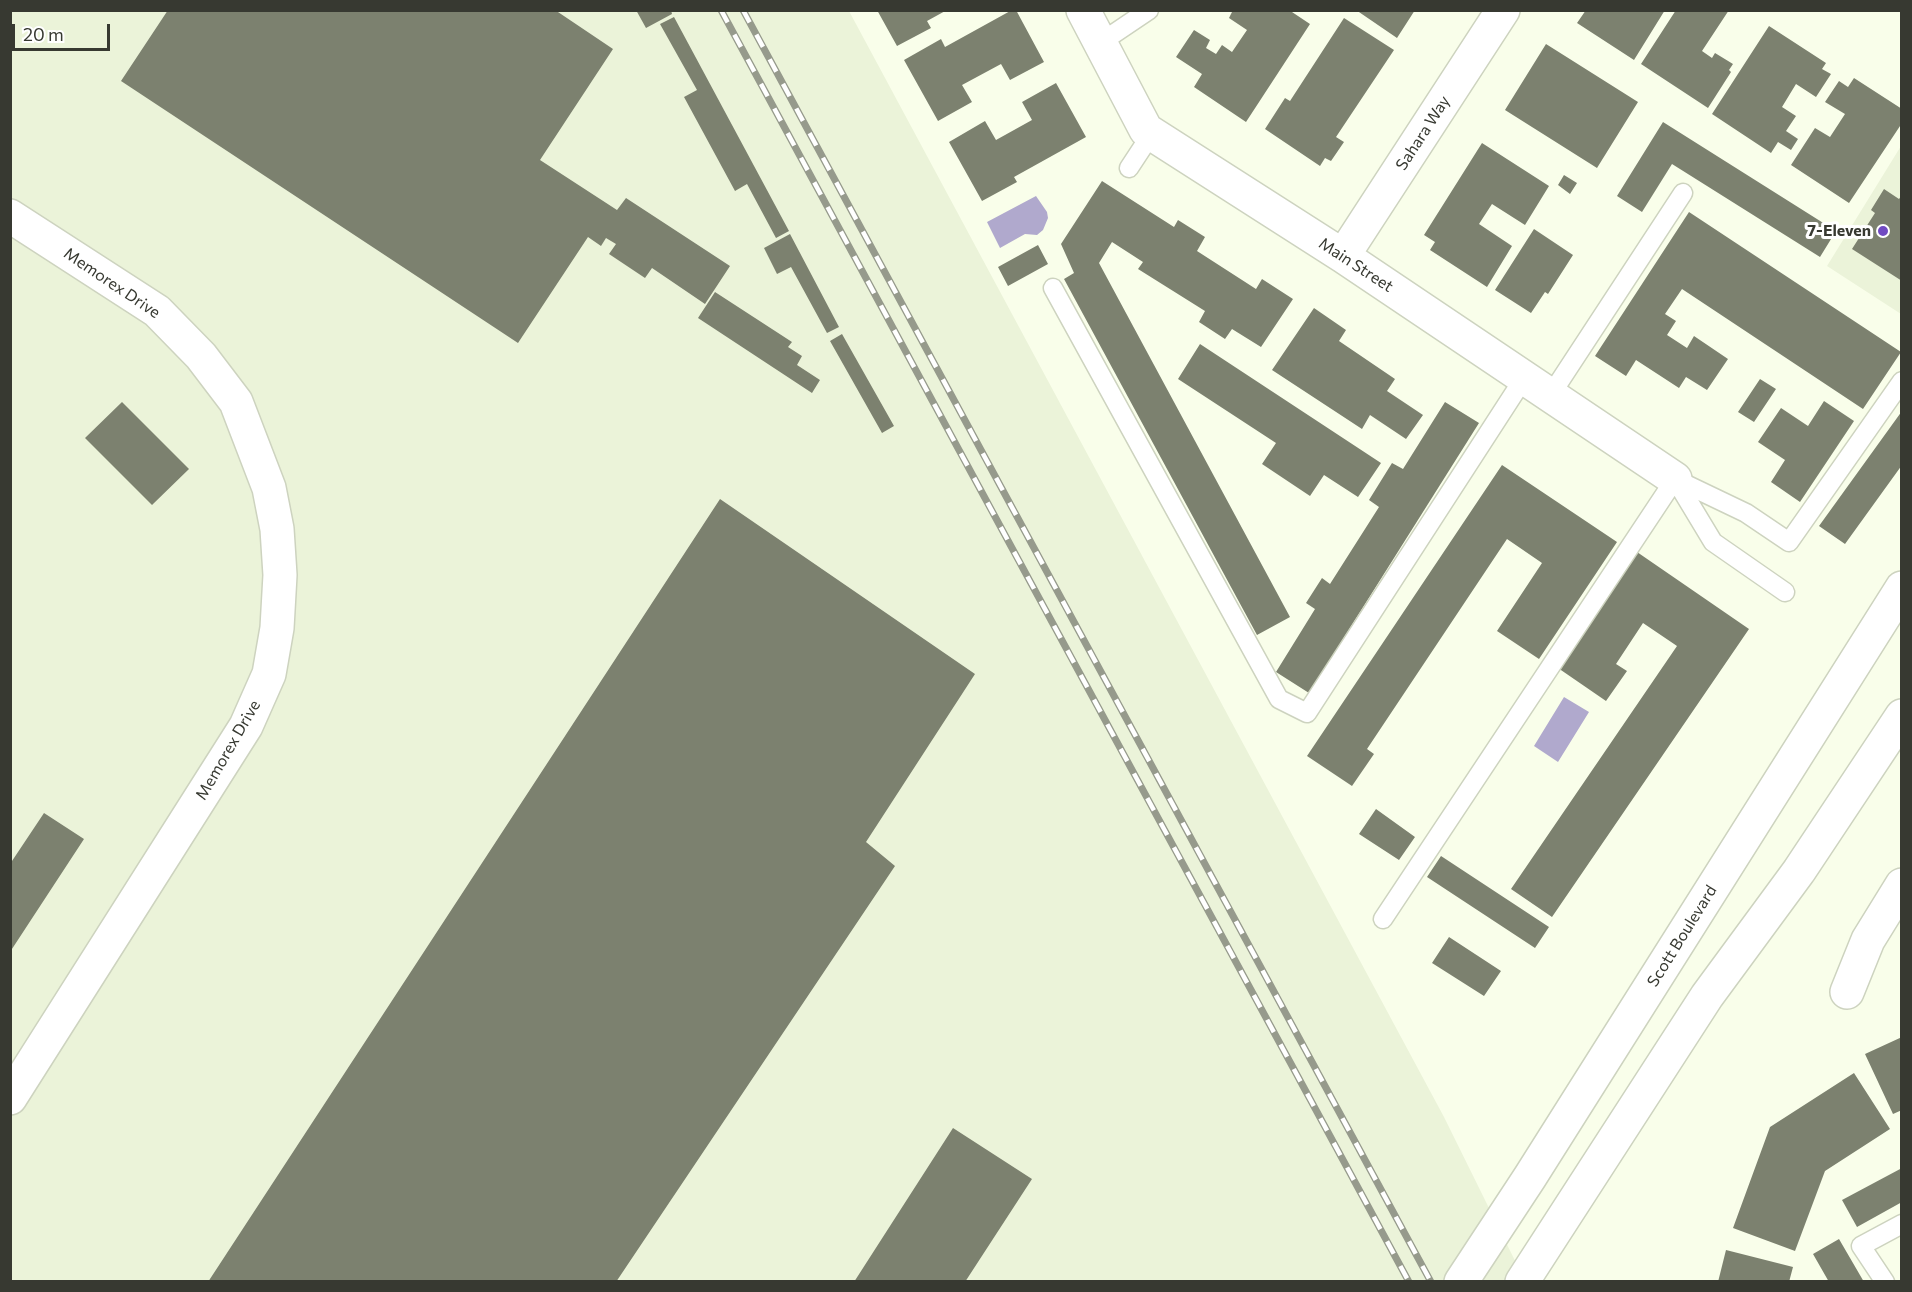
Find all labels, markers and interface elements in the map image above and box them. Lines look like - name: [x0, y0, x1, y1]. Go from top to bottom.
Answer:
- scale bar: [15, 12, 112, 50]
- text: 20 m: [23, 23, 64, 45]
- street label: Sahara Way: [1392, 92, 1454, 174]
- place label: 7-Eleven: [1807, 221, 1871, 241]
- marker: 7-Eleven: [1876, 224, 1890, 238]
- street label: Main Street: [1315, 234, 1397, 296]
- street label: Memorex Drive: [60, 244, 164, 322]
- street label: Memorex Drive: [192, 697, 264, 803]
- street label: Scott Boulevard: [1643, 882, 1721, 990]

